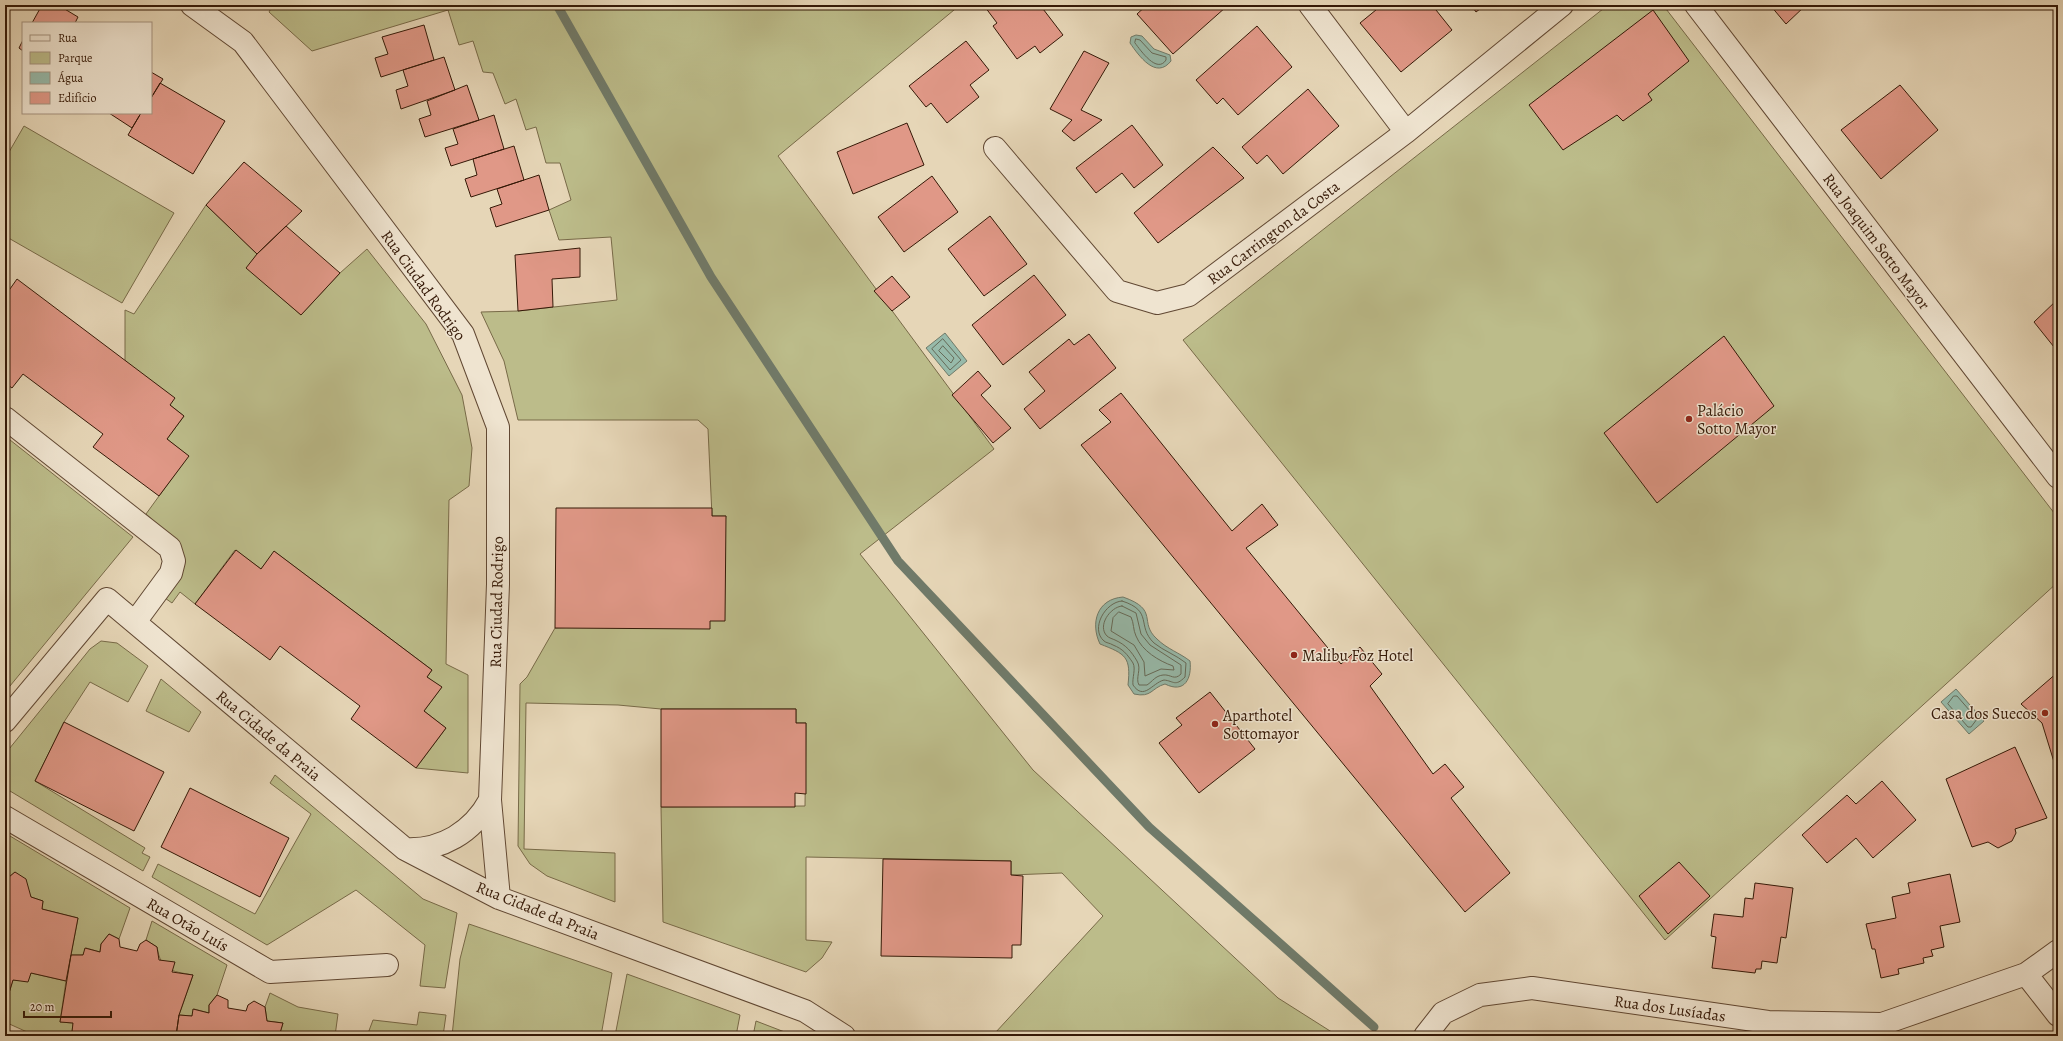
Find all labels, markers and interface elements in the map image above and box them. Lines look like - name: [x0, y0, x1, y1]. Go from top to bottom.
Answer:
- legend: [22, 22, 152, 114]
- text: Rua: [58, 30, 77, 46]
- text: Parque: [58, 50, 93, 66]
- text: Água: [57, 70, 84, 86]
- text: Edifício: [58, 90, 96, 106]
- street label: Rua Joaquim Sotto Mayor: [1818, 169, 1935, 314]
- street label: Rua Carrington da Costa: [1203, 175, 1345, 290]
- street label: Rua Ciudad Rodrigo: [376, 226, 471, 345]
- place label: Palácio Sotto Mayor: [1697, 400, 1776, 440]
- marker: Palácio Sotto Mayor: [1684, 414, 1694, 424]
- street label: Rua Ciudad Rodrigo: [485, 536, 509, 668]
- place label: Malibu Foz Hotel: [1302, 645, 1413, 667]
- marker: Malibu Foz Hotel: [1289, 650, 1299, 660]
- street label: Rua Cidade da Praia: [211, 685, 326, 787]
- place label: Casa dos Suecos: [1931, 703, 2037, 725]
- place label: Aparthotel Sottomayor: [1222, 705, 1299, 745]
- marker: Casa dos Suecos: [2040, 708, 2050, 718]
- marker: Aparthotel Sottomayor: [1210, 719, 1220, 729]
- street label: Rua Cidade da Praia: [473, 876, 603, 946]
- street label: Rua Otão Luís: [142, 893, 233, 957]
- street label: Rua dos Lusíadas: [1613, 990, 1727, 1028]
- scale bar: [24, 993, 111, 1019]
- text: 20 m: [30, 999, 54, 1015]

